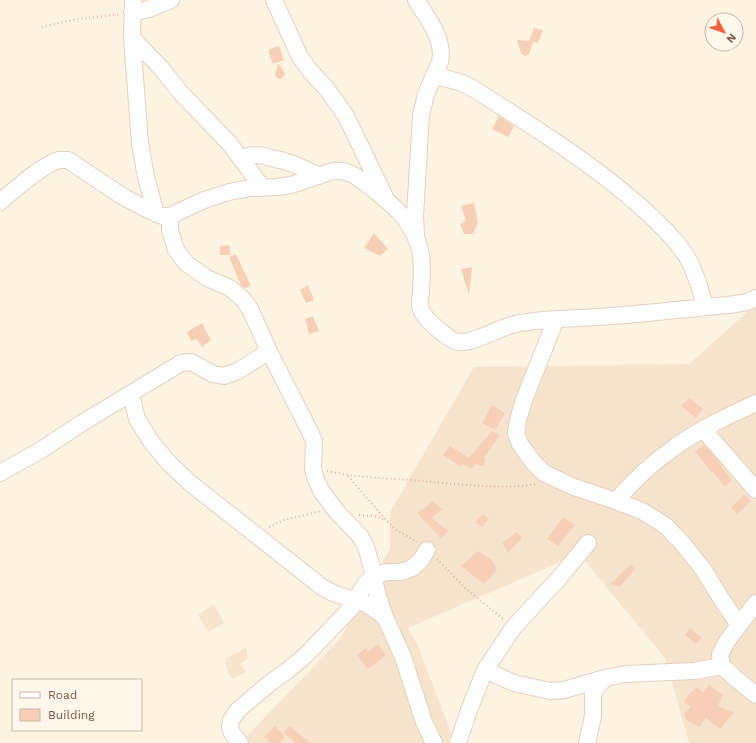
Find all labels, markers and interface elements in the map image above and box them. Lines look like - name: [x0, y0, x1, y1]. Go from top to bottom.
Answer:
- north arrow: [704, 12, 744, 52]
- text: N: [724, 31, 739, 46]
- legend: [12, 679, 142, 731]
- text: Road: [48, 688, 77, 702]
- text: Building: [48, 708, 95, 722]

